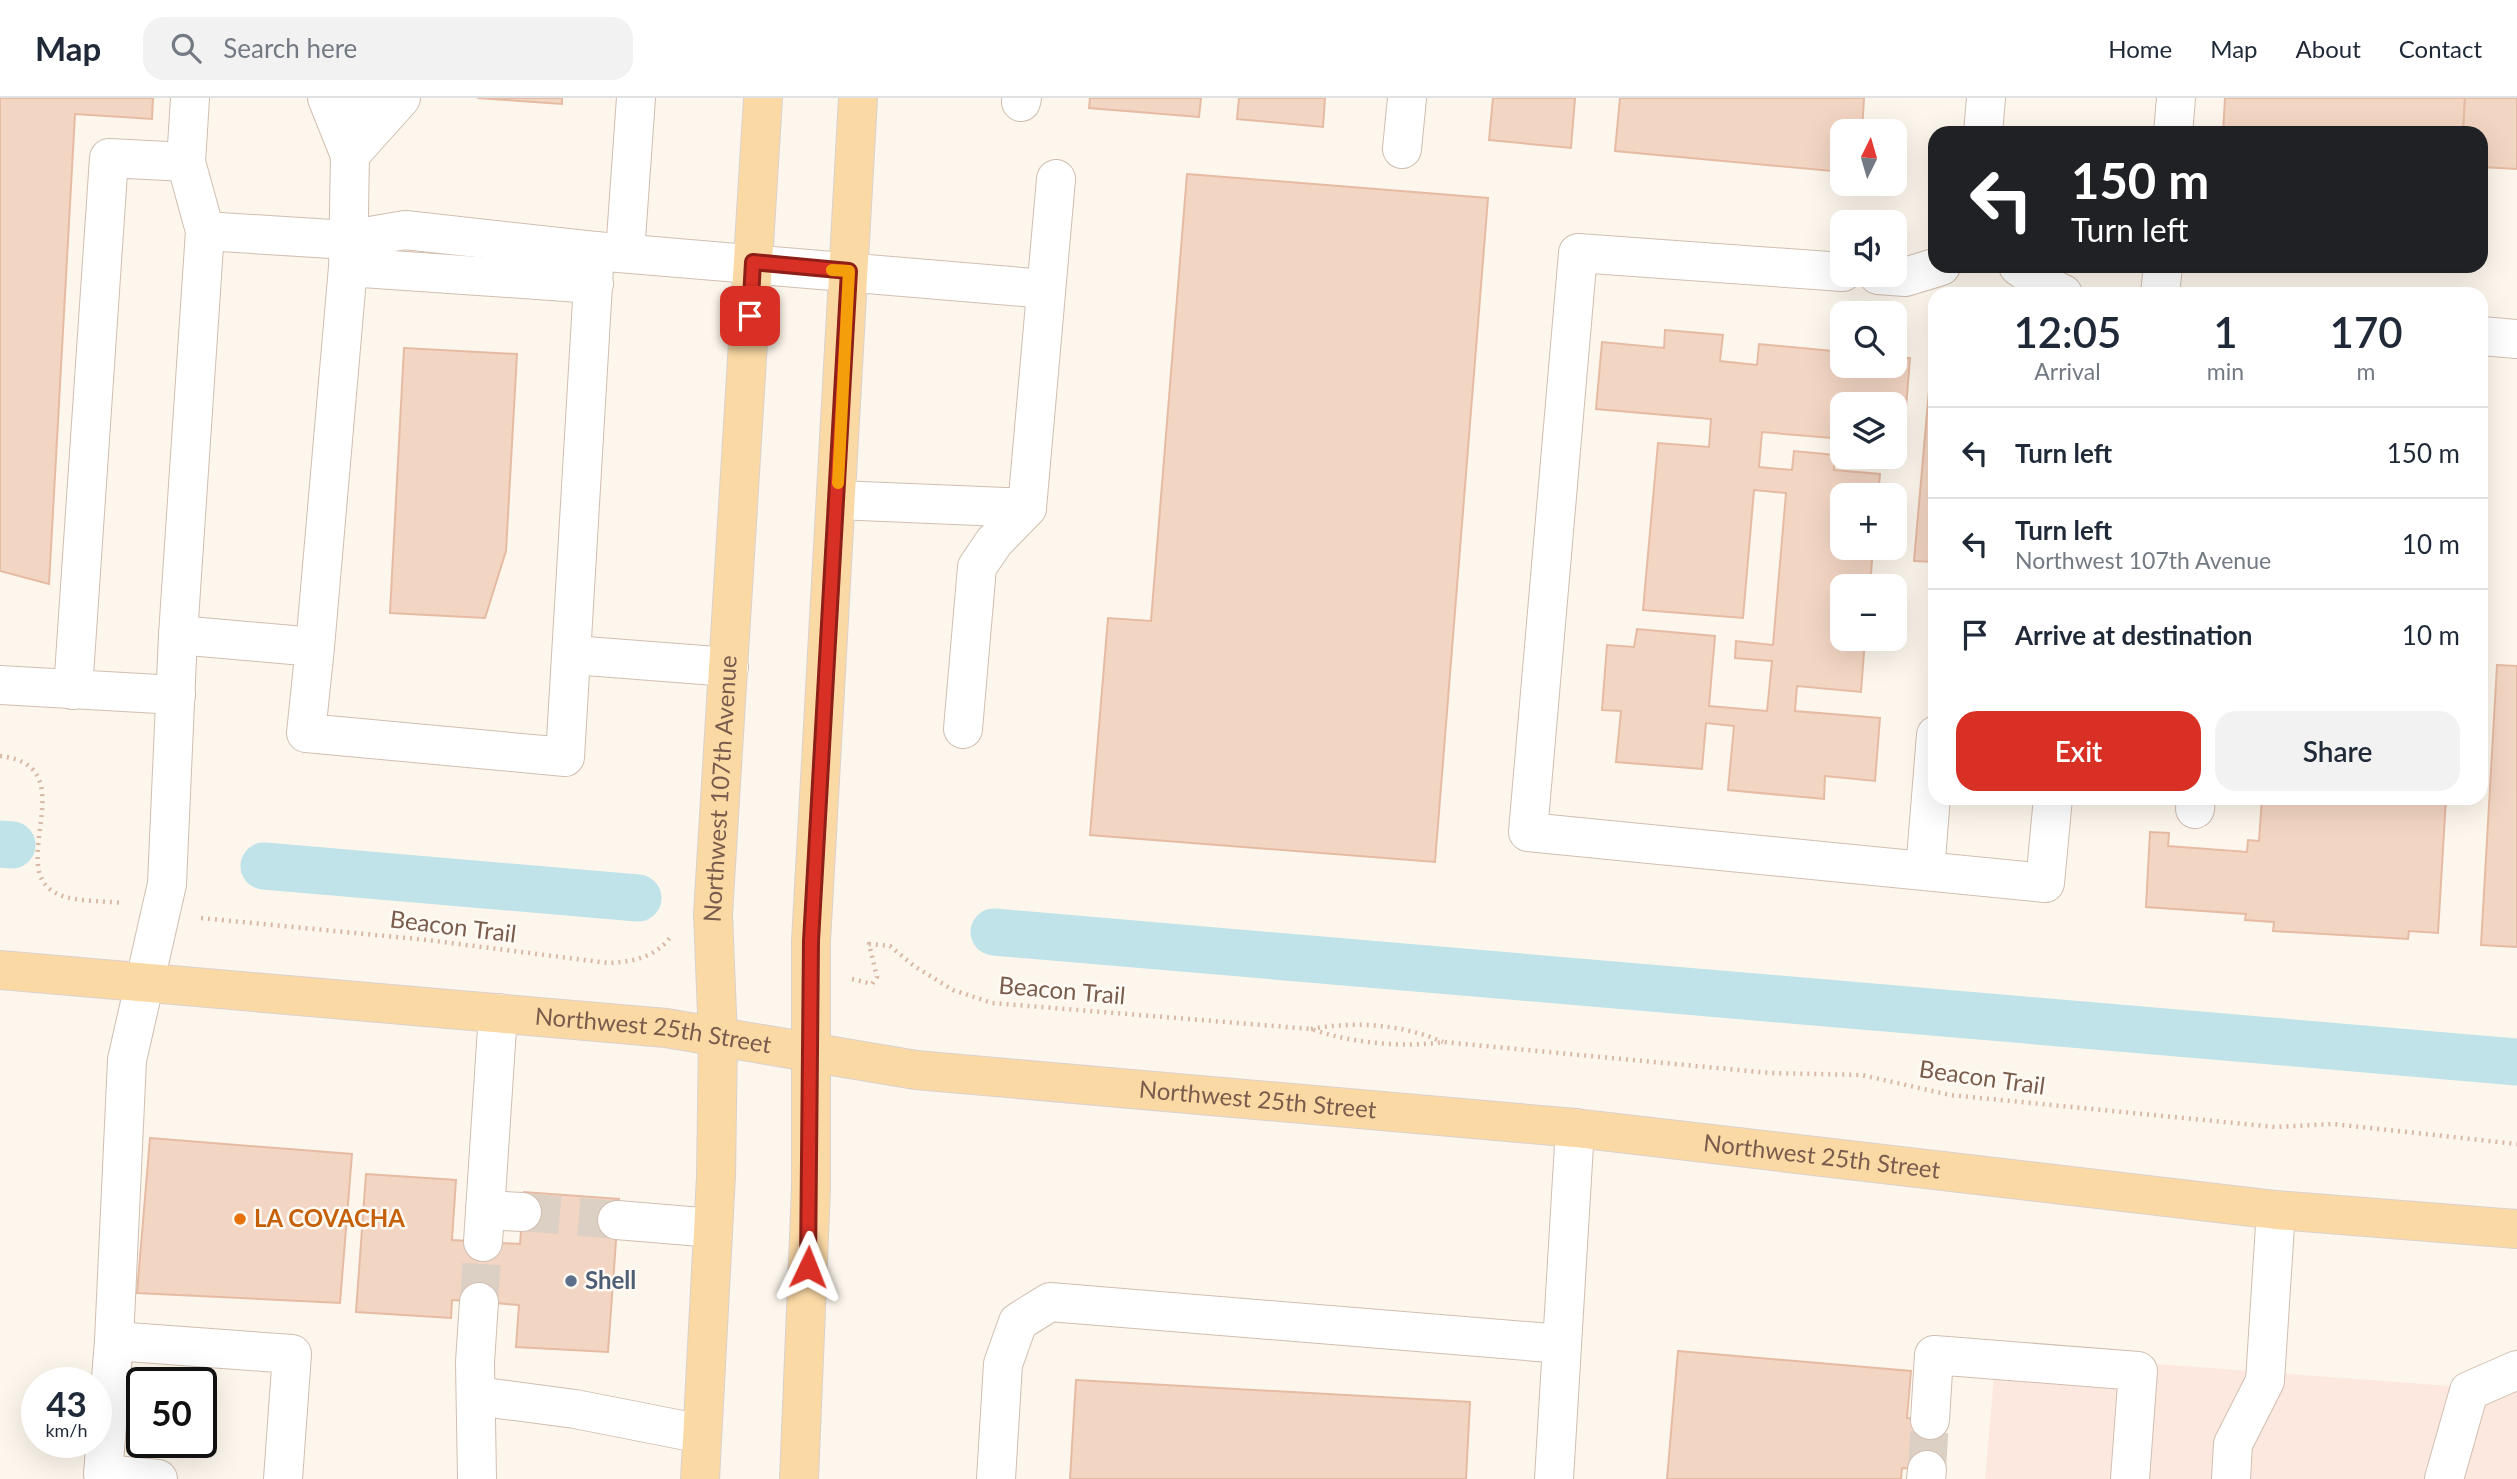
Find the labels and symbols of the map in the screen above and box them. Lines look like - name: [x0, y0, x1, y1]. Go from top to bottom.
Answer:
- north arrow: [1830, 119, 1908, 196]
- pin: [720, 286, 780, 346]
- street label: Northwest 107th Avenue: [697, 654, 742, 923]
- street label: Beacon Trail: [388, 903, 518, 948]
- street label: Beacon Trail: [998, 970, 1127, 1009]
- street label: Northwest 25th Street: [534, 1001, 774, 1059]
- street label: Beacon Trail: [1917, 1053, 2047, 1100]
- street label: Northwest 25th Street: [1138, 1074, 1378, 1123]
- street label: Northwest 25th Street: [1702, 1127, 1942, 1184]
- place label: LA COVACHA: [254, 1203, 405, 1232]
- marker: LA COVACHA: [232, 1211, 248, 1227]
- position arrow: [771, 1230, 845, 1304]
- place label: Shell: [585, 1265, 636, 1294]
- marker: Shell: [563, 1273, 579, 1289]
- speed limit sign: 50: [126, 1367, 217, 1458]

